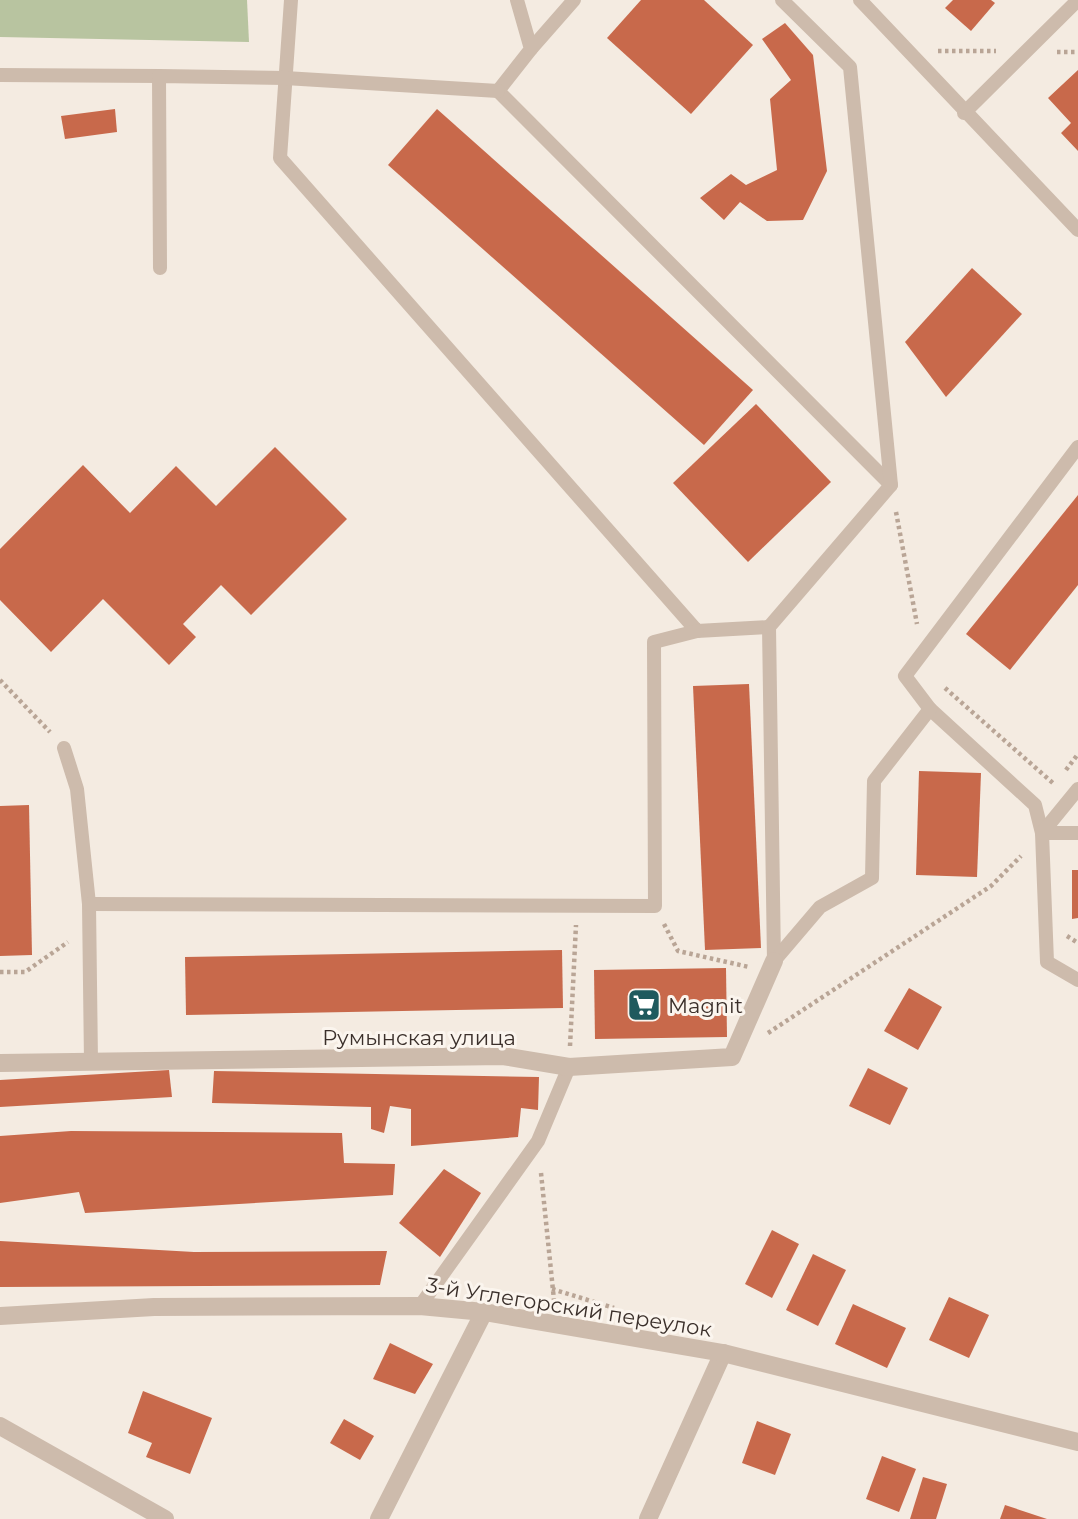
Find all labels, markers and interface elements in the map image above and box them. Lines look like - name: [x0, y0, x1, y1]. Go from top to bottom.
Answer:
- supermarket icon: Magnit: [625, 986, 663, 1024]
- place label: Magnit: [668, 993, 743, 1018]
- street label: Румынская улица: [322, 1025, 516, 1050]
- street label: 3-й Углегорский переулок: [424, 1272, 714, 1342]

